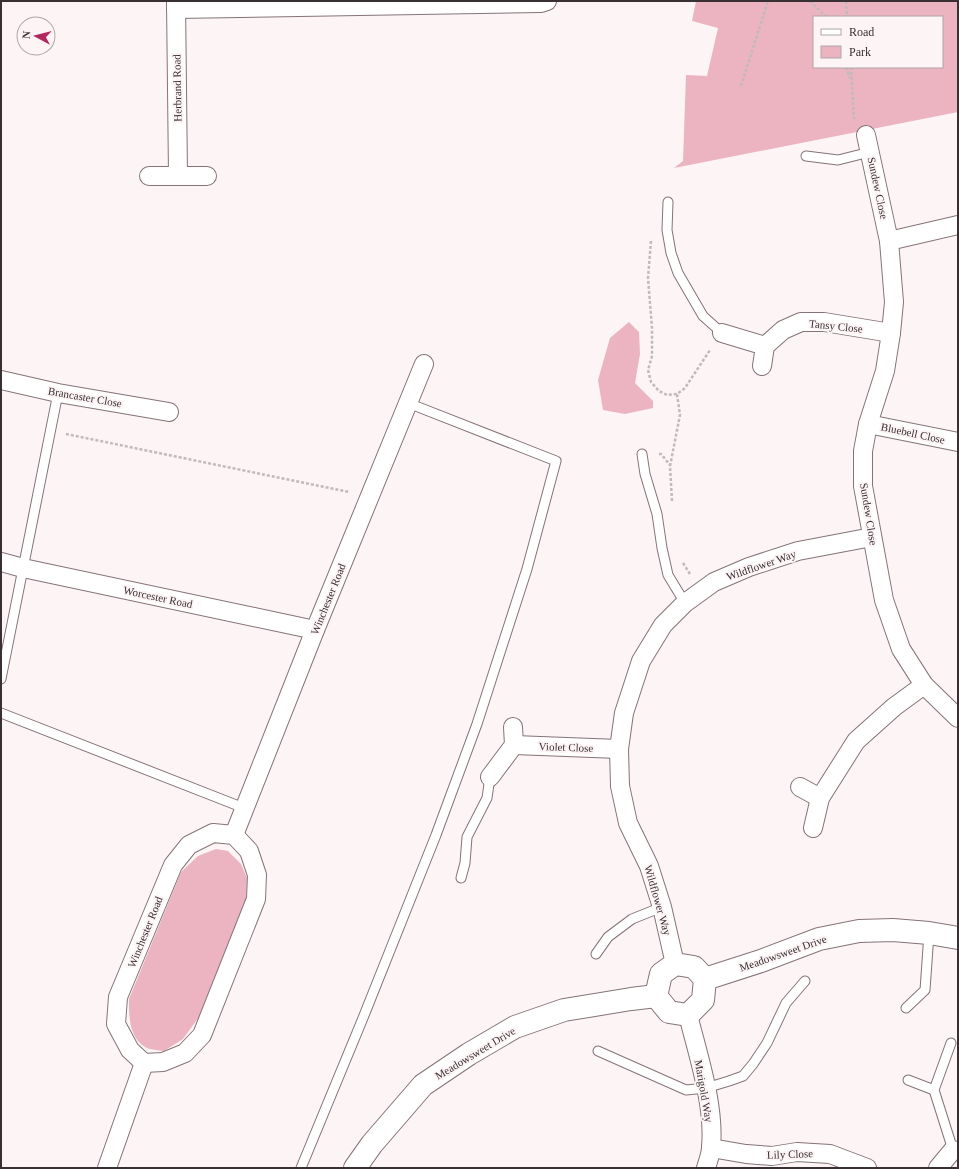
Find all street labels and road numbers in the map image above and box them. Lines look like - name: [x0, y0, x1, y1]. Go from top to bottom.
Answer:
- street label: Herbrand Road: [170, 54, 184, 122]
- street label: Sundew Close: [866, 156, 890, 220]
- street label: Tansy Close: [809, 317, 864, 335]
- street label: Brancaster Close: [47, 385, 123, 409]
- street label: Bluebell Close: [880, 420, 946, 446]
- street label: Sundew Close: [858, 482, 880, 546]
- street label: Wildflower Way: [725, 547, 798, 583]
- street label: Winchester Road: [308, 561, 348, 636]
- street label: Worcester Road: [122, 584, 194, 610]
- street label: Violet Close: [538, 740, 594, 754]
- street label: Wildflower Way: [642, 863, 674, 937]
- street label: Winchester Road: [125, 894, 165, 969]
- street label: Meadowsweet Drive: [738, 932, 828, 974]
- street label: Meadowsweet Drive: [433, 1024, 517, 1082]
- street label: Marigold Way: [693, 1059, 715, 1124]
- street label: Lily Close: [767, 1147, 813, 1161]

